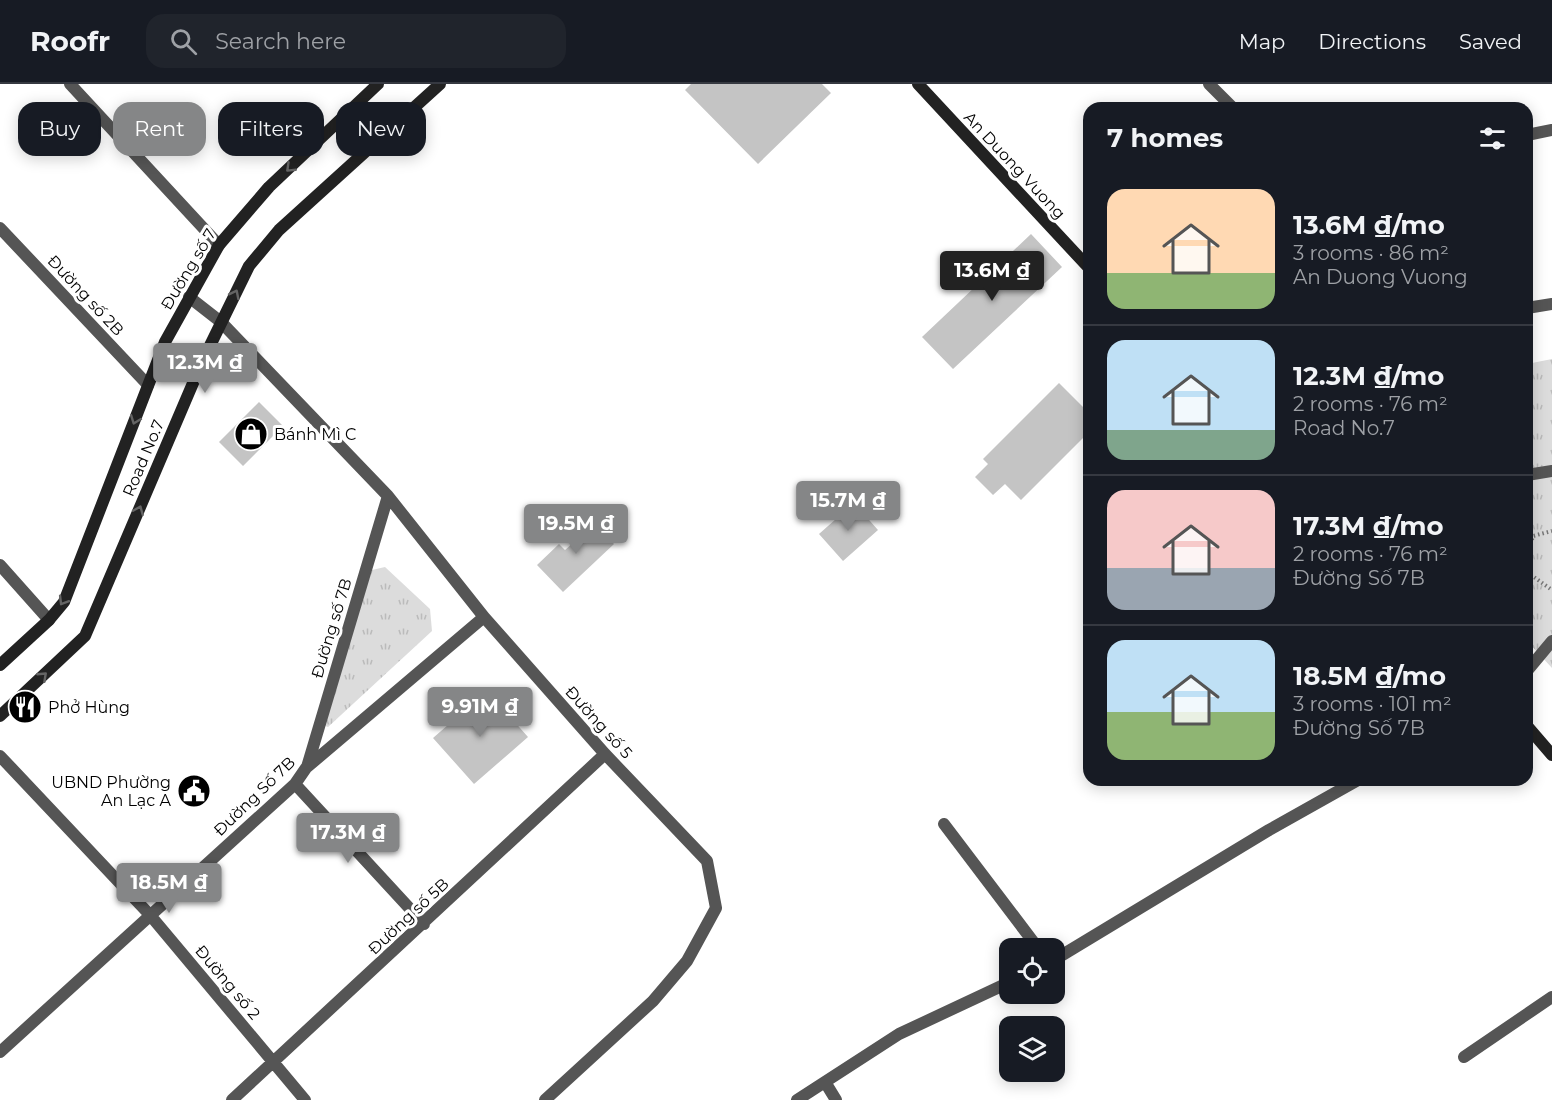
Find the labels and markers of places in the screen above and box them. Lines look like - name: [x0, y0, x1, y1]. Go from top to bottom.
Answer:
- pin: 13.6M ₫: [937, 251, 1047, 302]
- pin: 12.3M ₫: [150, 343, 260, 394]
- shop icon: Bánh Mì C: [233, 416, 269, 452]
- place label: Bánh Mì C: [274, 425, 356, 444]
- pin: 15.7M ₫: [793, 481, 903, 532]
- pin: 19.5M ₫: [521, 504, 631, 555]
- pin: 9.91M ₫: [425, 687, 535, 738]
- restaurant icon: Phở Hùng: [7, 689, 43, 725]
- place label: Phở Hùng: [48, 698, 130, 717]
- place label: UBND Phường An Lạc A: [51, 773, 172, 810]
- public building icon: UBND Phường An Lạc A: [176, 773, 212, 809]
- pin: 17.3M ₫: [293, 813, 403, 864]
- pin: 18.5M ₫: [114, 863, 224, 914]

